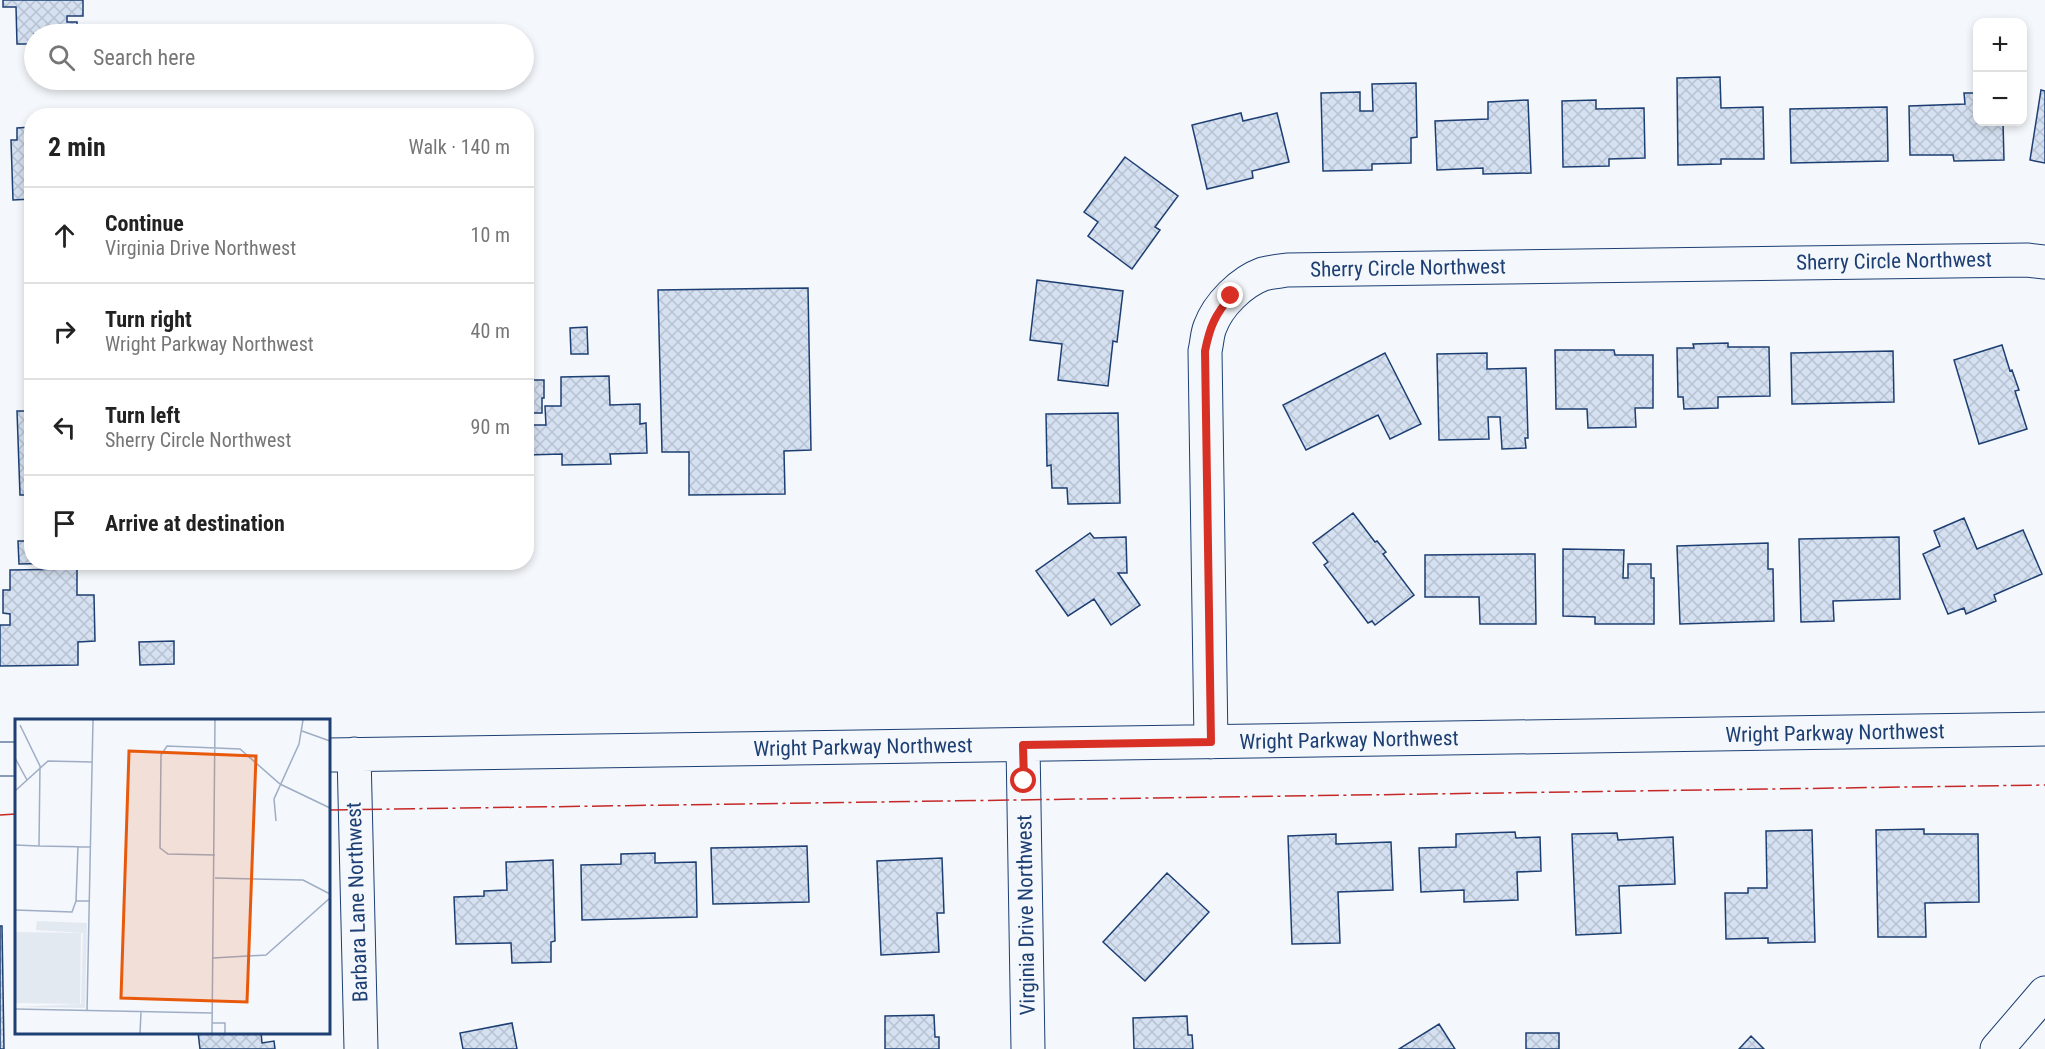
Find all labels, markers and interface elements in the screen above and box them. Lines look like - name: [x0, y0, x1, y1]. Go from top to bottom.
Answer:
- map controls: [1973, 18, 2027, 126]
- button: +: [1973, 18, 2027, 72]
- search box: [24, 24, 534, 90]
- icon: search: [45, 41, 78, 74]
- text: Search here: [93, 45, 195, 70]
- button: −: [1973, 72, 2027, 126]
- text: 2 min: [48, 132, 106, 162]
- text: Walk · 140 m: [409, 135, 510, 159]
- text: Continue: [105, 211, 184, 236]
- icon: ahead: [48, 219, 81, 252]
- text: 10 m: [471, 223, 510, 247]
- text: Virginia Drive Northwest: [105, 236, 296, 260]
- street label: Sherry Circle Northwest: [1796, 247, 1992, 275]
- street label: Sherry Circle Northwest: [1310, 254, 1506, 282]
- route end: [1217, 282, 1243, 308]
- text: Turn right: [105, 307, 192, 332]
- icon: right: [48, 315, 81, 348]
- text: 40 m: [471, 319, 510, 343]
- text: Wright Parkway Northwest: [105, 332, 314, 356]
- text: Turn left: [105, 403, 180, 428]
- icon: left: [48, 411, 81, 444]
- text: 90 m: [471, 415, 510, 439]
- text: Sherry Circle Northwest: [105, 428, 291, 452]
- icon: arrive: [48, 507, 81, 540]
- text: Arrive at destination: [105, 511, 285, 536]
- inset map: [15, 719, 330, 1034]
- street label: Wright Parkway Northwest: [1725, 719, 1945, 747]
- street label: Wright Parkway Northwest: [1239, 726, 1459, 754]
- street label: Wright Parkway Northwest: [753, 733, 973, 761]
- route start: [1010, 767, 1036, 793]
- street label: Barbara Lane Northwest: [342, 802, 372, 1002]
- street label: Virginia Drive Northwest: [1012, 814, 1040, 1016]

